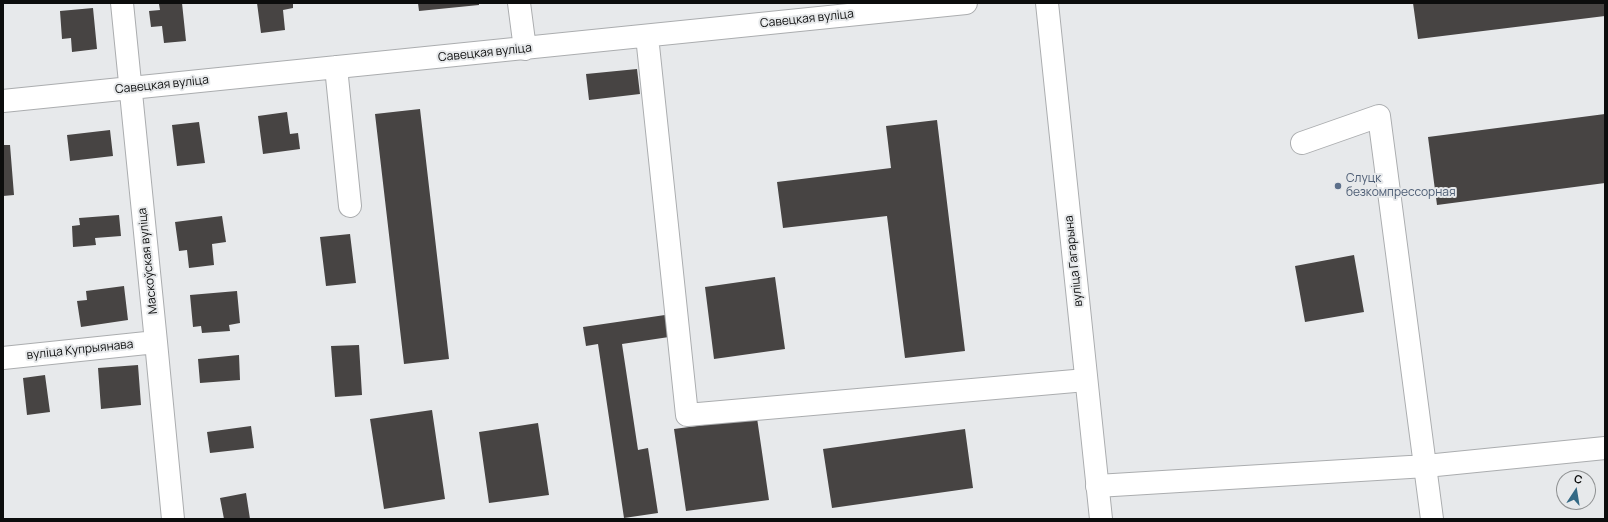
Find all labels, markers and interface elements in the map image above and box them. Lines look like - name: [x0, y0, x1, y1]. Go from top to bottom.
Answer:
- street label: Савецкая вуліца: [759, 7, 855, 31]
- street label: Савецкая вуліца: [437, 41, 533, 65]
- street label: Савецкая вуліца: [114, 73, 210, 97]
- place label: Слуцк безкомпрессорная: [1346, 172, 1456, 200]
- marker: Слуцк безкомпрессорная: [1333, 181, 1343, 191]
- street label: Маскоўская вуліца: [135, 207, 161, 315]
- street label: вуліца Гагарына: [1062, 215, 1086, 307]
- street label: вуліца Купрыянава: [26, 337, 134, 363]
- north arrow: [1556, 470, 1596, 510]
- text: С: [1573, 471, 1584, 487]

